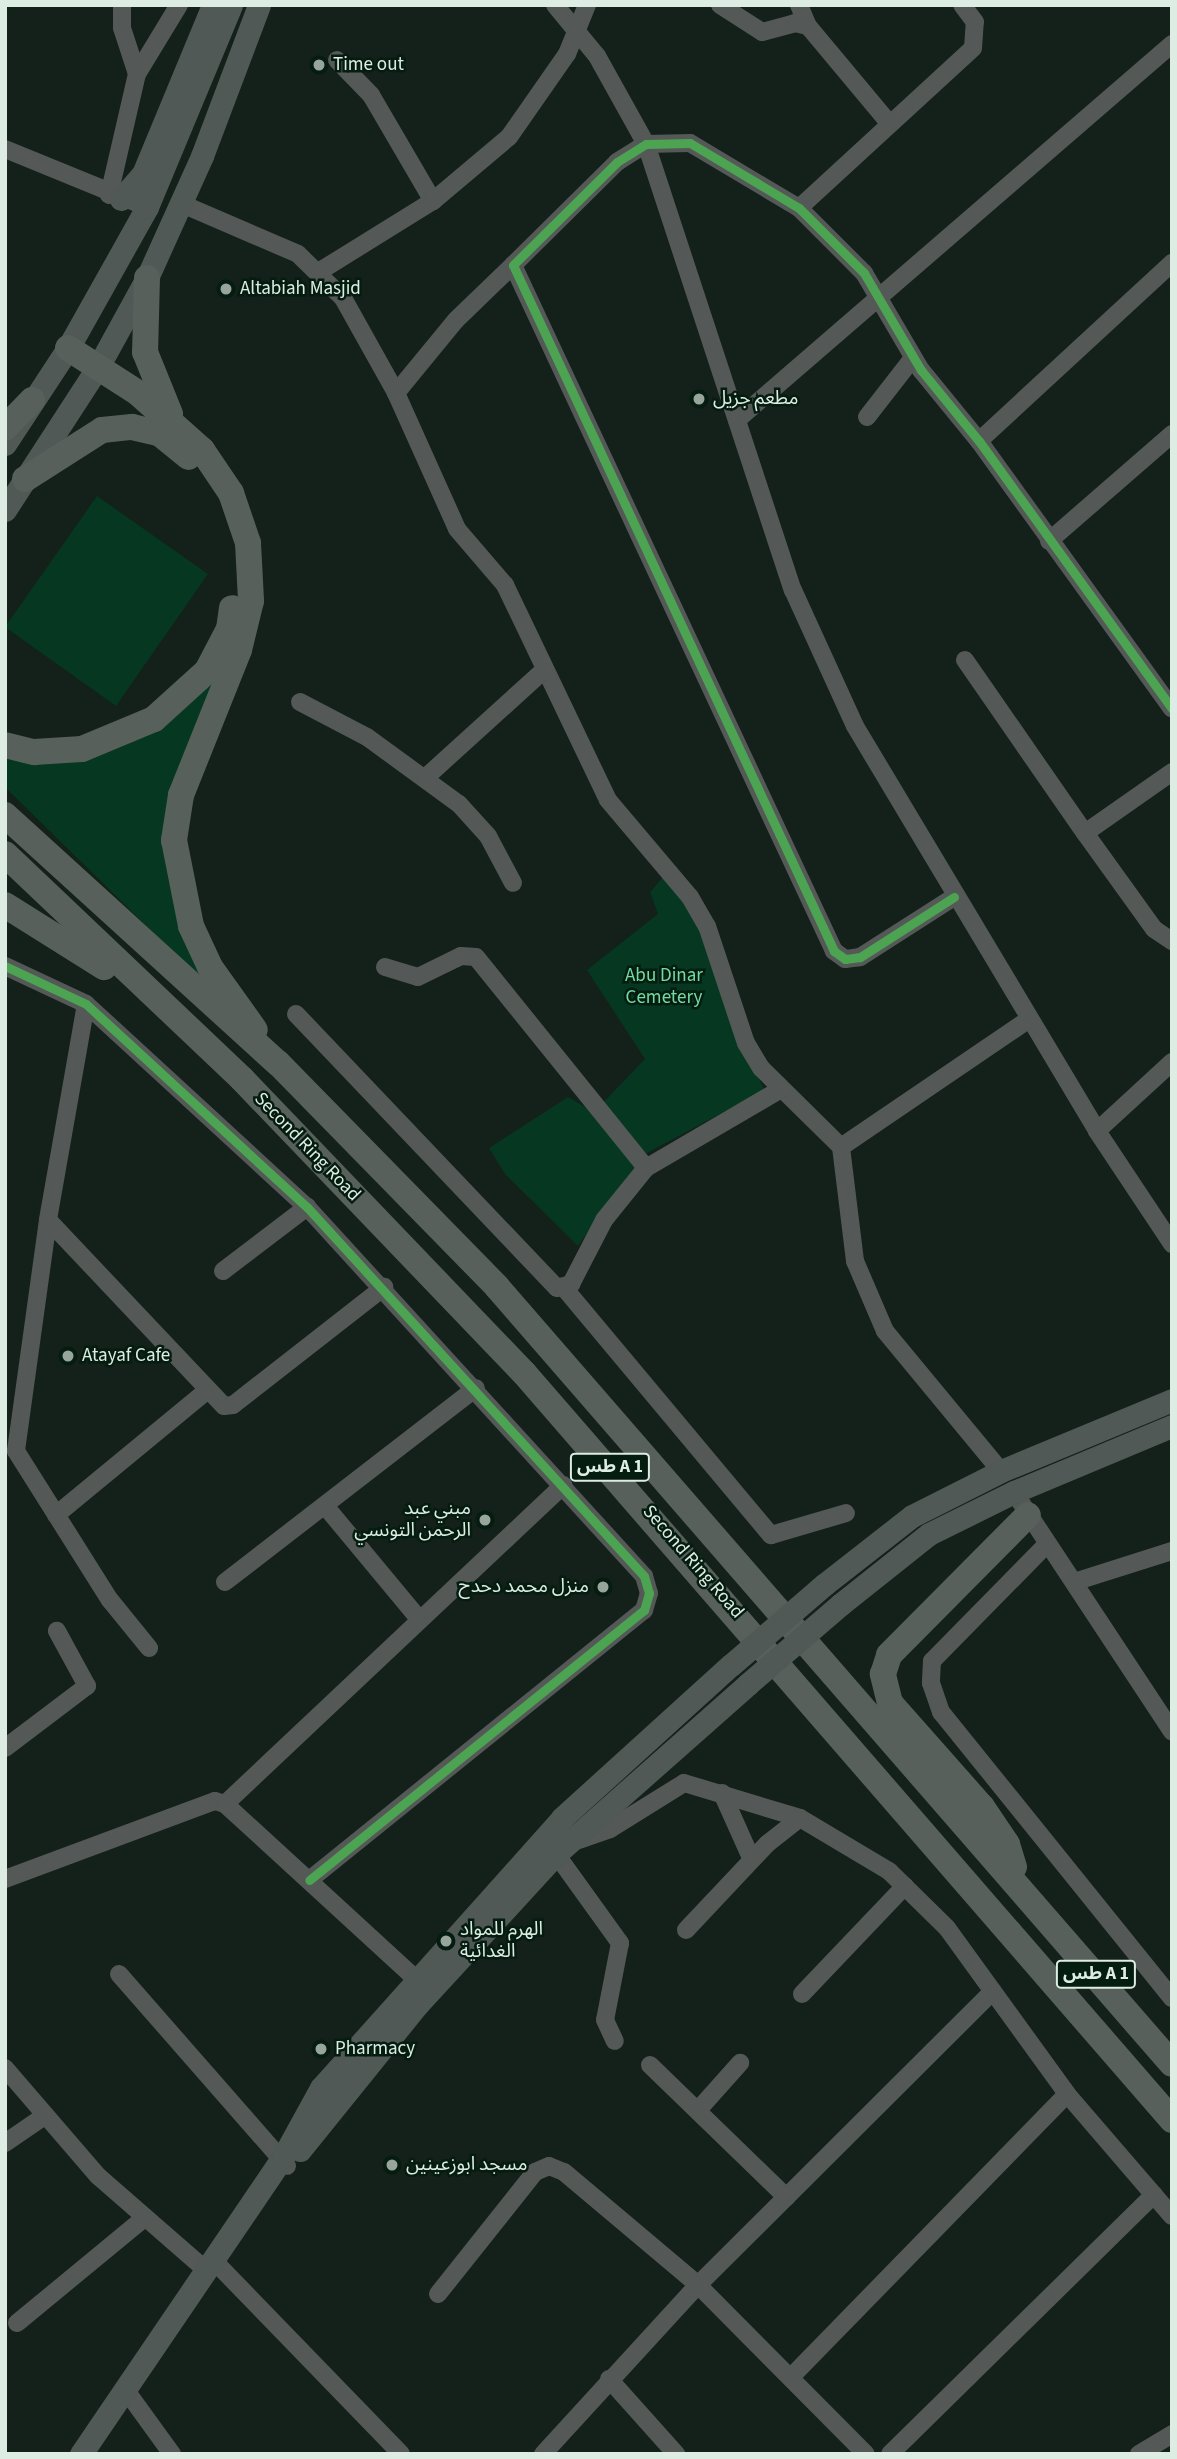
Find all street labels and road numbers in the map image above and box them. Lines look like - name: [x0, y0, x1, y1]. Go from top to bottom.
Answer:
- street label: Second Ring Road: [249, 1088, 365, 1206]
- road number: طس A 1: [570, 1452, 650, 1482]
- street label: Second Ring Road: [638, 1501, 748, 1623]
- road number: طس A 1: [1056, 1960, 1136, 1988]

